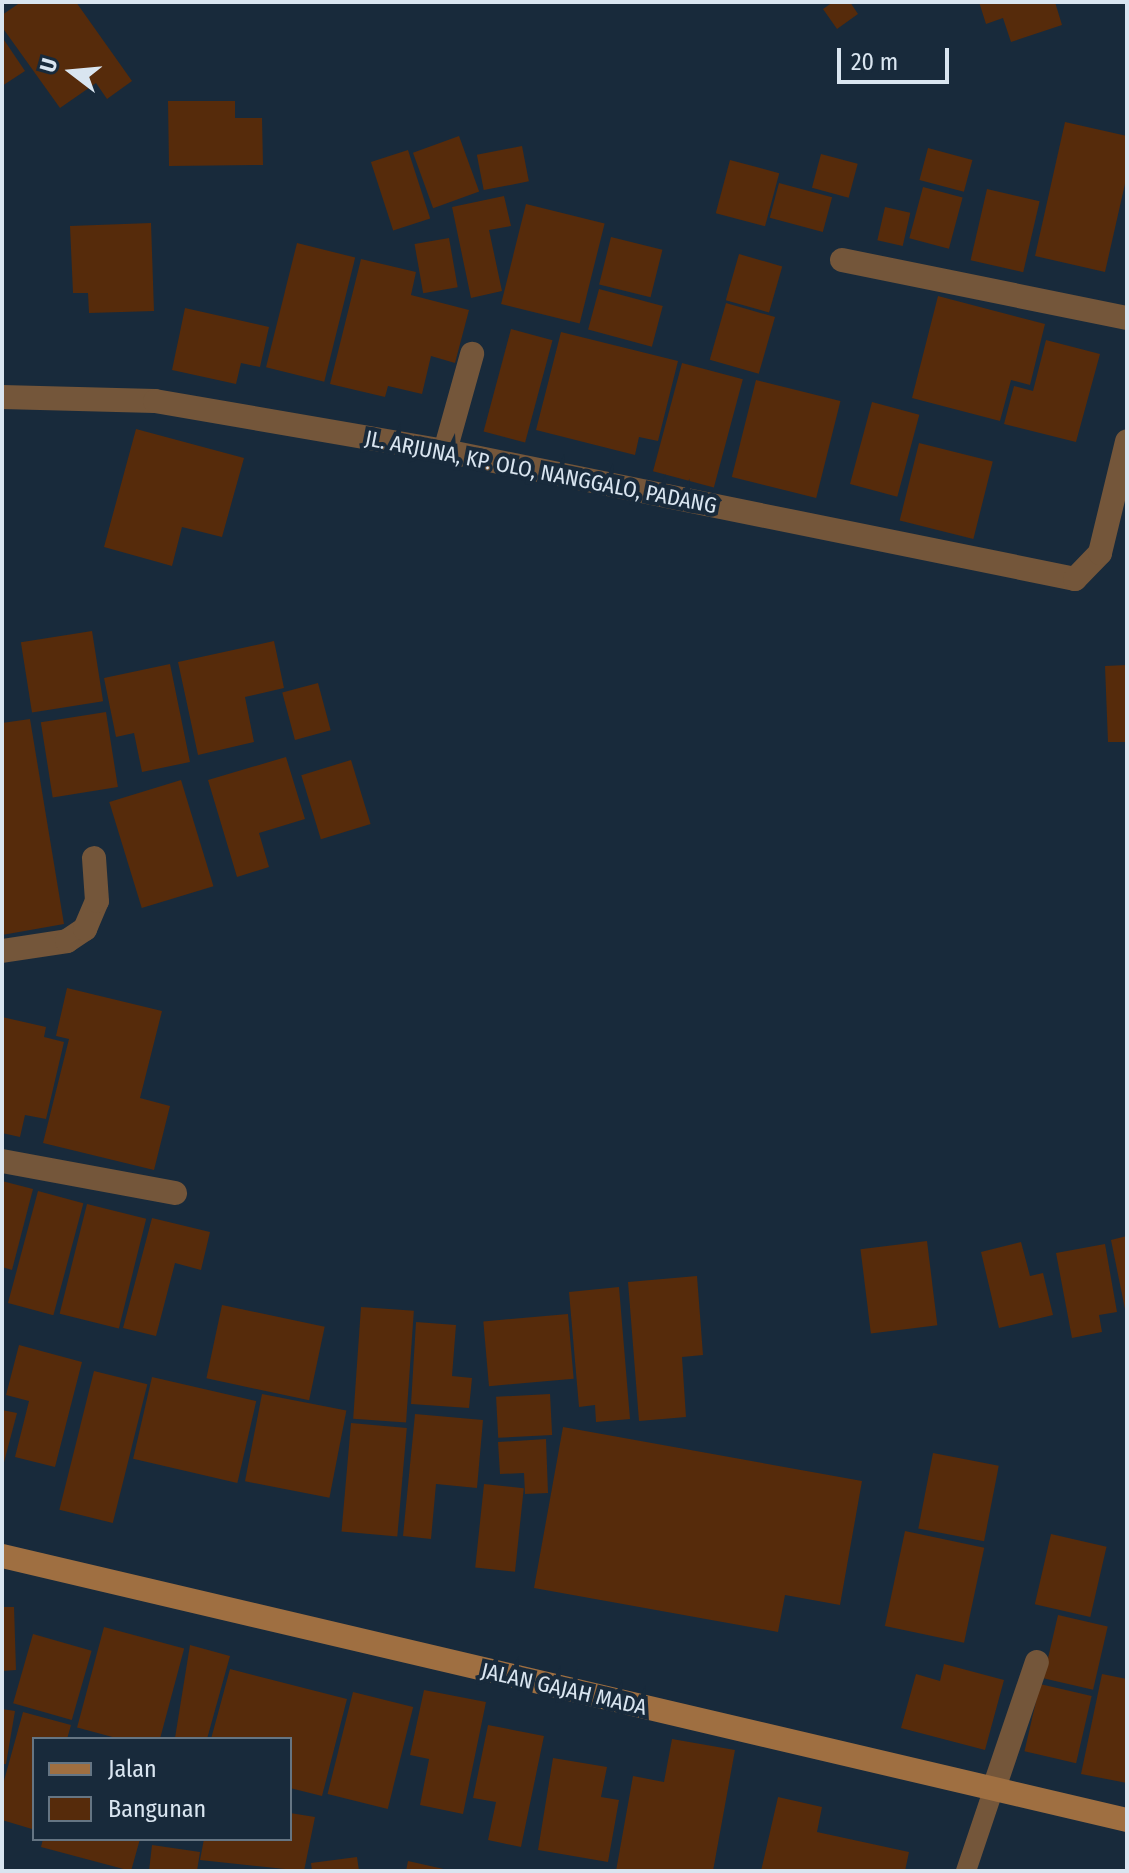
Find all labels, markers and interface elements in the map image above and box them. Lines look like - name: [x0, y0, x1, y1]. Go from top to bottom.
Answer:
- north arrow: [32, 32, 112, 112]
- scale bar: [841, 32, 953, 82]
- text: 20 m: [851, 48, 898, 76]
- text: U: [34, 55, 63, 75]
- street label: JL. ARJUNA, KP. OLO, NANGGALO, PADANG: [363, 425, 719, 519]
- street label: JALAN GAJAH MADA: [479, 1657, 649, 1721]
- legend: [32, 1737, 292, 1841]
- text: Jalan: [108, 1755, 157, 1783]
- text: Bangunan: [108, 1795, 206, 1823]

